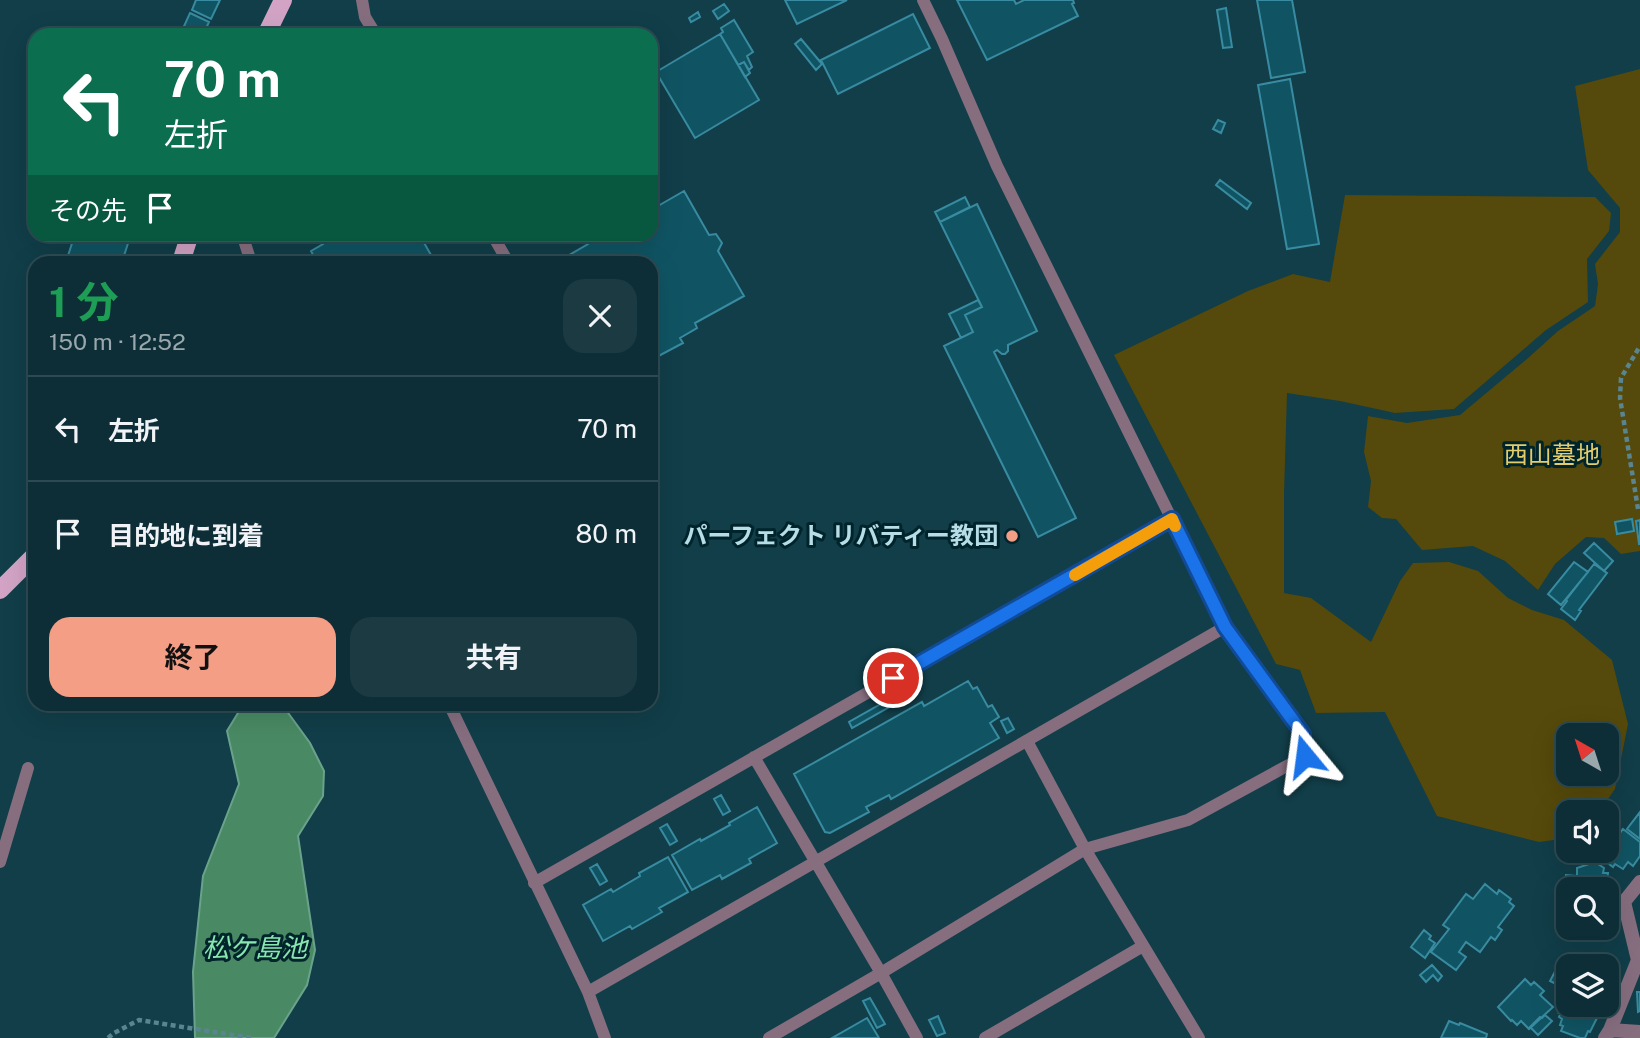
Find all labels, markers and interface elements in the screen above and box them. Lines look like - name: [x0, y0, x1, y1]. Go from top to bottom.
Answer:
- text: 70 m: [164, 50, 281, 108]
- icon: left: [49, 56, 140, 147]
- text: 左折: [164, 116, 228, 153]
- icon: arrive: [141, 189, 179, 227]
- text: その先: [49, 195, 127, 226]
- text: 1 分: [49, 277, 118, 326]
- button: close: [563, 279, 637, 353]
- text: 150 m · 12:52: [49, 328, 186, 355]
- icon: left: [49, 410, 87, 448]
- text: 70 m: [577, 413, 637, 444]
- text: 左折: [108, 415, 160, 446]
- park label: 西山墓地: [1504, 440, 1600, 468]
- icon: arrive: [49, 515, 87, 553]
- text: 80 m: [576, 518, 637, 549]
- text: 目的地に到着: [108, 520, 264, 551]
- place label: パーフェクト リバティー教団: [683, 521, 998, 549]
- marker: パーフェクト リバティー教団: [1004, 528, 1020, 544]
- button: 終了: [49, 617, 336, 697]
- button: 共有: [350, 617, 637, 697]
- pin: [863, 648, 923, 708]
- icon: arrive: [874, 659, 912, 697]
- position arrow: [1268, 719, 1342, 793]
- north arrow: [1556, 723, 1619, 786]
- map controls: [1556, 723, 1619, 1017]
- button: sound: [1556, 800, 1619, 863]
- button: search: [1556, 877, 1619, 940]
- water label: 松ケ島池: [203, 932, 310, 963]
- button: layers: [1556, 954, 1619, 1017]

